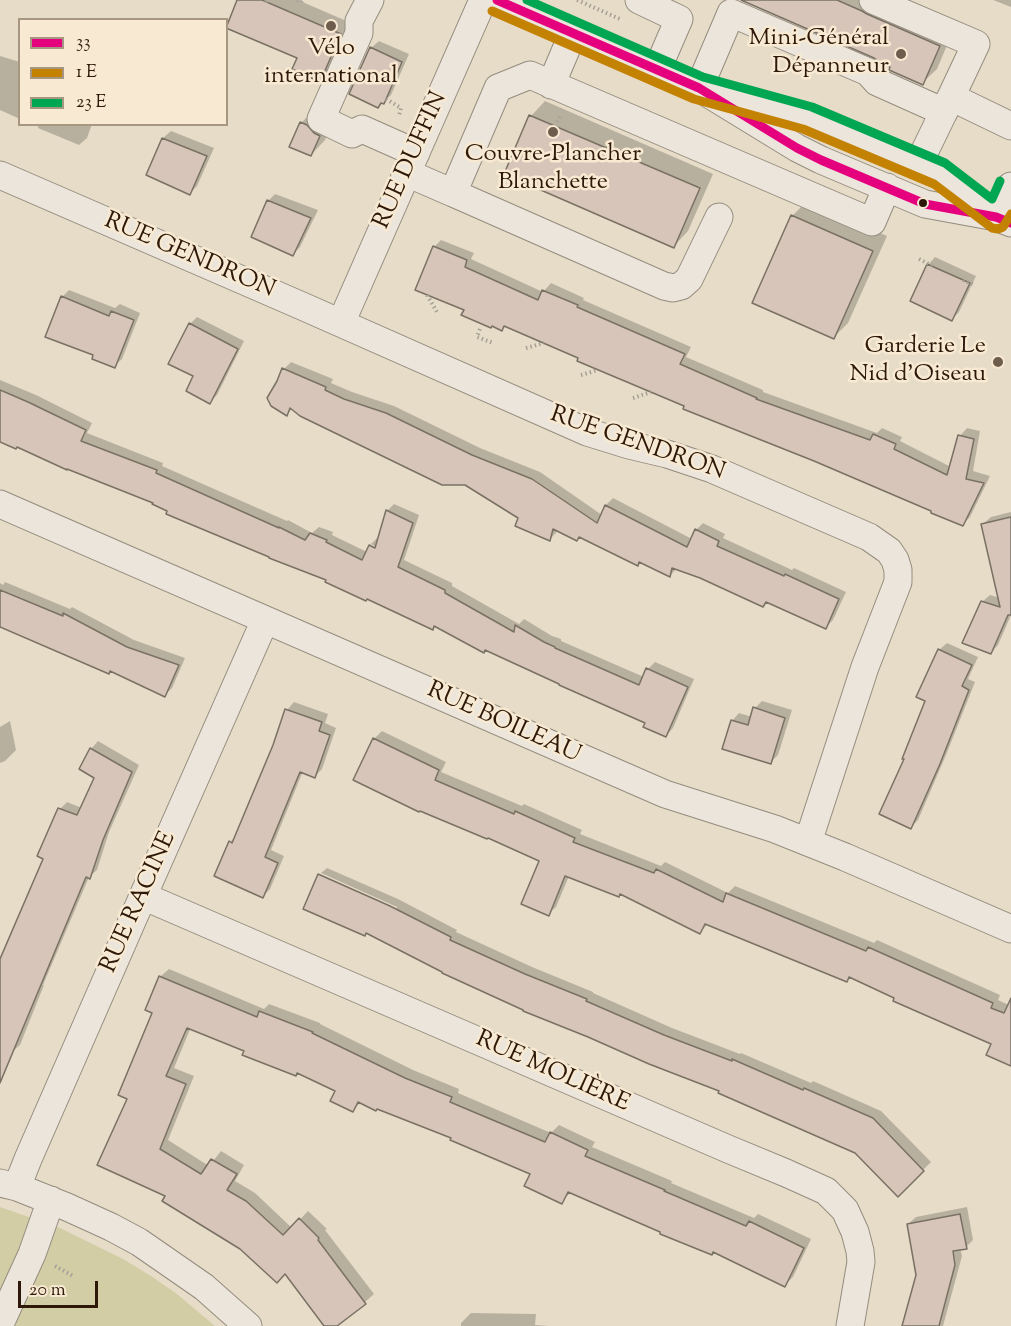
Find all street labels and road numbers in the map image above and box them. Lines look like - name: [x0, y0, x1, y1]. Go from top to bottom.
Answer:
- street label: RUE DUFFIN: [369, 88, 455, 234]
- street label: RUE GENDRON: [99, 208, 279, 306]
- street label: RUE GENDRON: [546, 402, 728, 488]
- street label: RUE BOILEAU: [422, 677, 584, 771]
- street label: RUE RACINE: [96, 828, 184, 978]
- street label: RUE MOLIÈRE: [470, 1026, 634, 1120]

